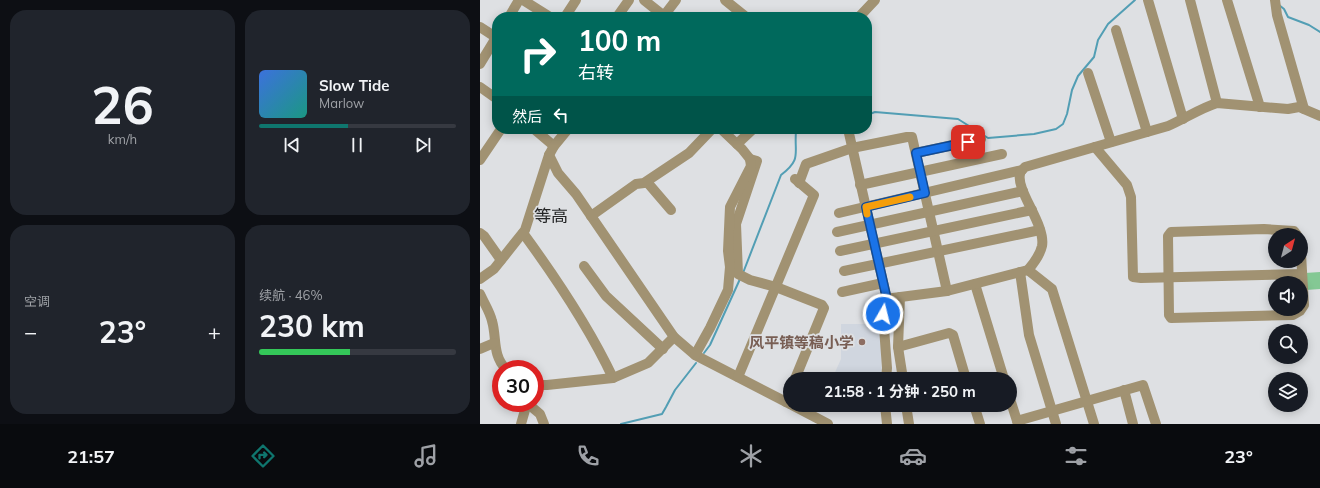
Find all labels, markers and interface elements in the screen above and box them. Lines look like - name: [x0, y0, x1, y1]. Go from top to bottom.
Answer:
- text: 100 m: [578, 23, 661, 58]
- icon: right: [512, 28, 564, 80]
- text: 右转: [578, 61, 614, 84]
- text: 26: [91, 72, 154, 137]
- text: Slow Tide: [319, 76, 389, 95]
- text: Marlow: [319, 95, 364, 111]
- icon: left: [550, 104, 572, 126]
- text: 然后: [512, 107, 542, 126]
- pin: [951, 125, 985, 159]
- text: km/h: [108, 131, 137, 147]
- icon: arrive: [957, 131, 979, 153]
- icon: previous: [281, 134, 303, 156]
- icon: pause: [346, 134, 368, 156]
- icon: next: [412, 134, 434, 156]
- district label: 等高: [534, 205, 568, 226]
- north arrow: [1268, 228, 1308, 268]
- map controls: [1268, 228, 1308, 412]
- button: sound: [1268, 276, 1308, 316]
- text: 续航 · 46%: [259, 287, 323, 303]
- text: 空调: [24, 293, 50, 309]
- position arrow: [862, 293, 904, 335]
- text: 230 km: [259, 307, 365, 345]
- text: 23°: [99, 313, 146, 351]
- text: −: [24, 318, 37, 346]
- text: +: [208, 318, 221, 346]
- button: search: [1268, 324, 1308, 364]
- place label: 风平镇等稿小学: [749, 333, 854, 352]
- marker: 风平镇等稿小学: [857, 337, 867, 347]
- speed limit sign: 30: [492, 360, 544, 412]
- button: layers: [1268, 372, 1308, 412]
- text: 21:58 · 1 分钟 · 250 m: [824, 382, 976, 401]
- icon: directions: [249, 442, 277, 470]
- icon: music: [412, 442, 440, 470]
- icon: phone: [574, 442, 602, 470]
- icon: climate: [737, 442, 765, 470]
- icon: car: [899, 442, 927, 470]
- icon: filters: [1062, 442, 1090, 470]
- text: 21:57: [67, 445, 115, 468]
- text: 23°: [1224, 445, 1253, 468]

